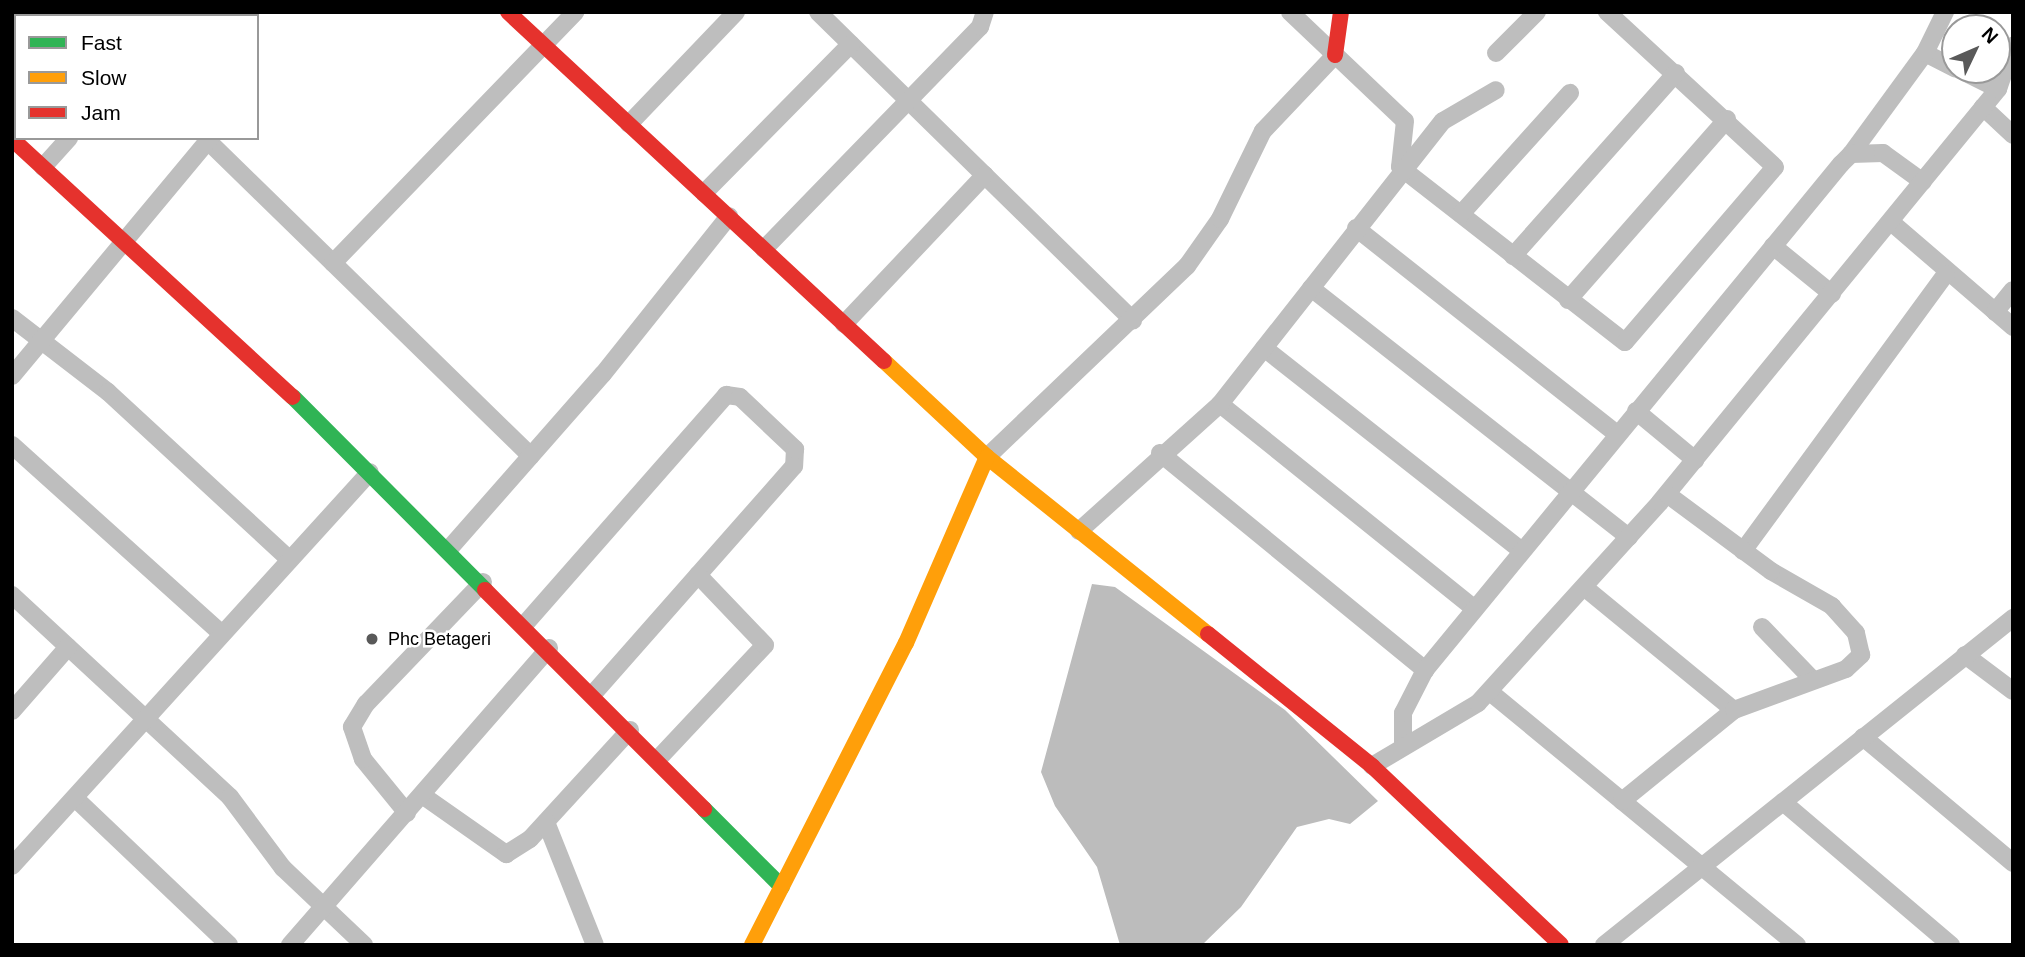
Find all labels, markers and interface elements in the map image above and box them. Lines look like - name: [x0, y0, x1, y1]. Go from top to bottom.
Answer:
- legend: [14, 14, 259, 140]
- north arrow: [1941, 14, 2011, 84]
- text: N: [1978, 23, 2002, 48]
- text: Fast: [81, 31, 122, 54]
- text: Slow: [81, 66, 127, 89]
- text: Jam: [81, 101, 121, 124]
- place label: Phc Betageri: [388, 628, 491, 650]
- marker: Phc Betageri: [362, 629, 382, 649]

